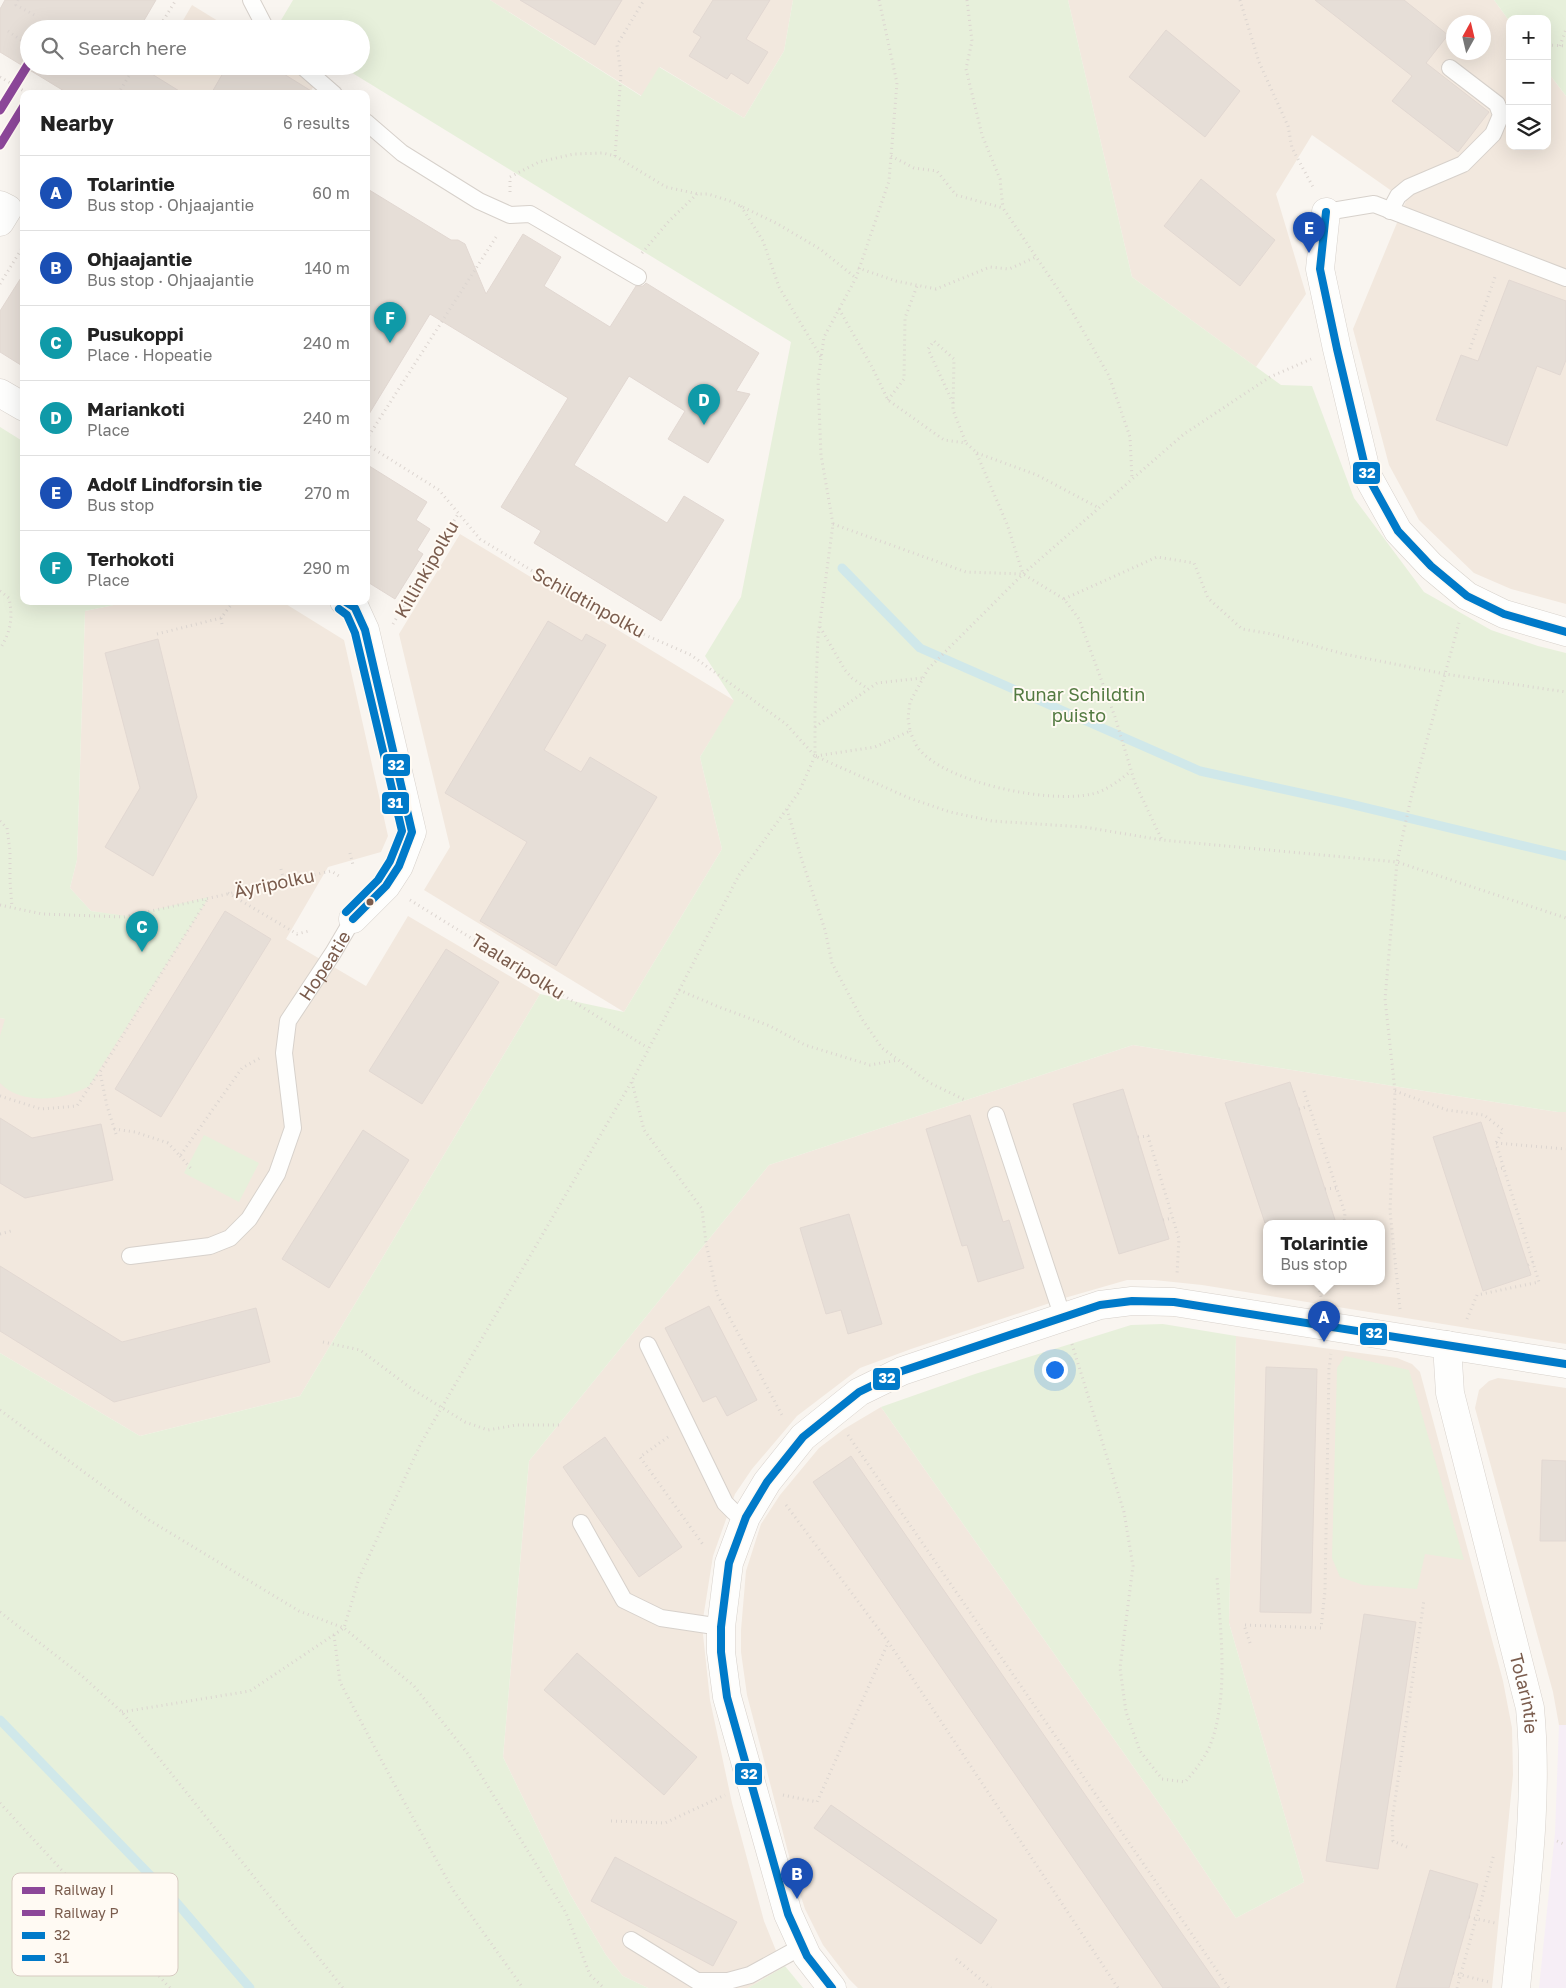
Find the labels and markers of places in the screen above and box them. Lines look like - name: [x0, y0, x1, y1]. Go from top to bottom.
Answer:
- pin: E: [1293, 212, 1325, 253]
- pin: F: [374, 302, 406, 343]
- pin: D: [688, 384, 720, 425]
- unlabelled marker: [365, 897, 375, 907]
- pin: C: [126, 911, 158, 952]
- pin: A: [1308, 1301, 1340, 1342]
- pin: B: [781, 1858, 813, 1899]

